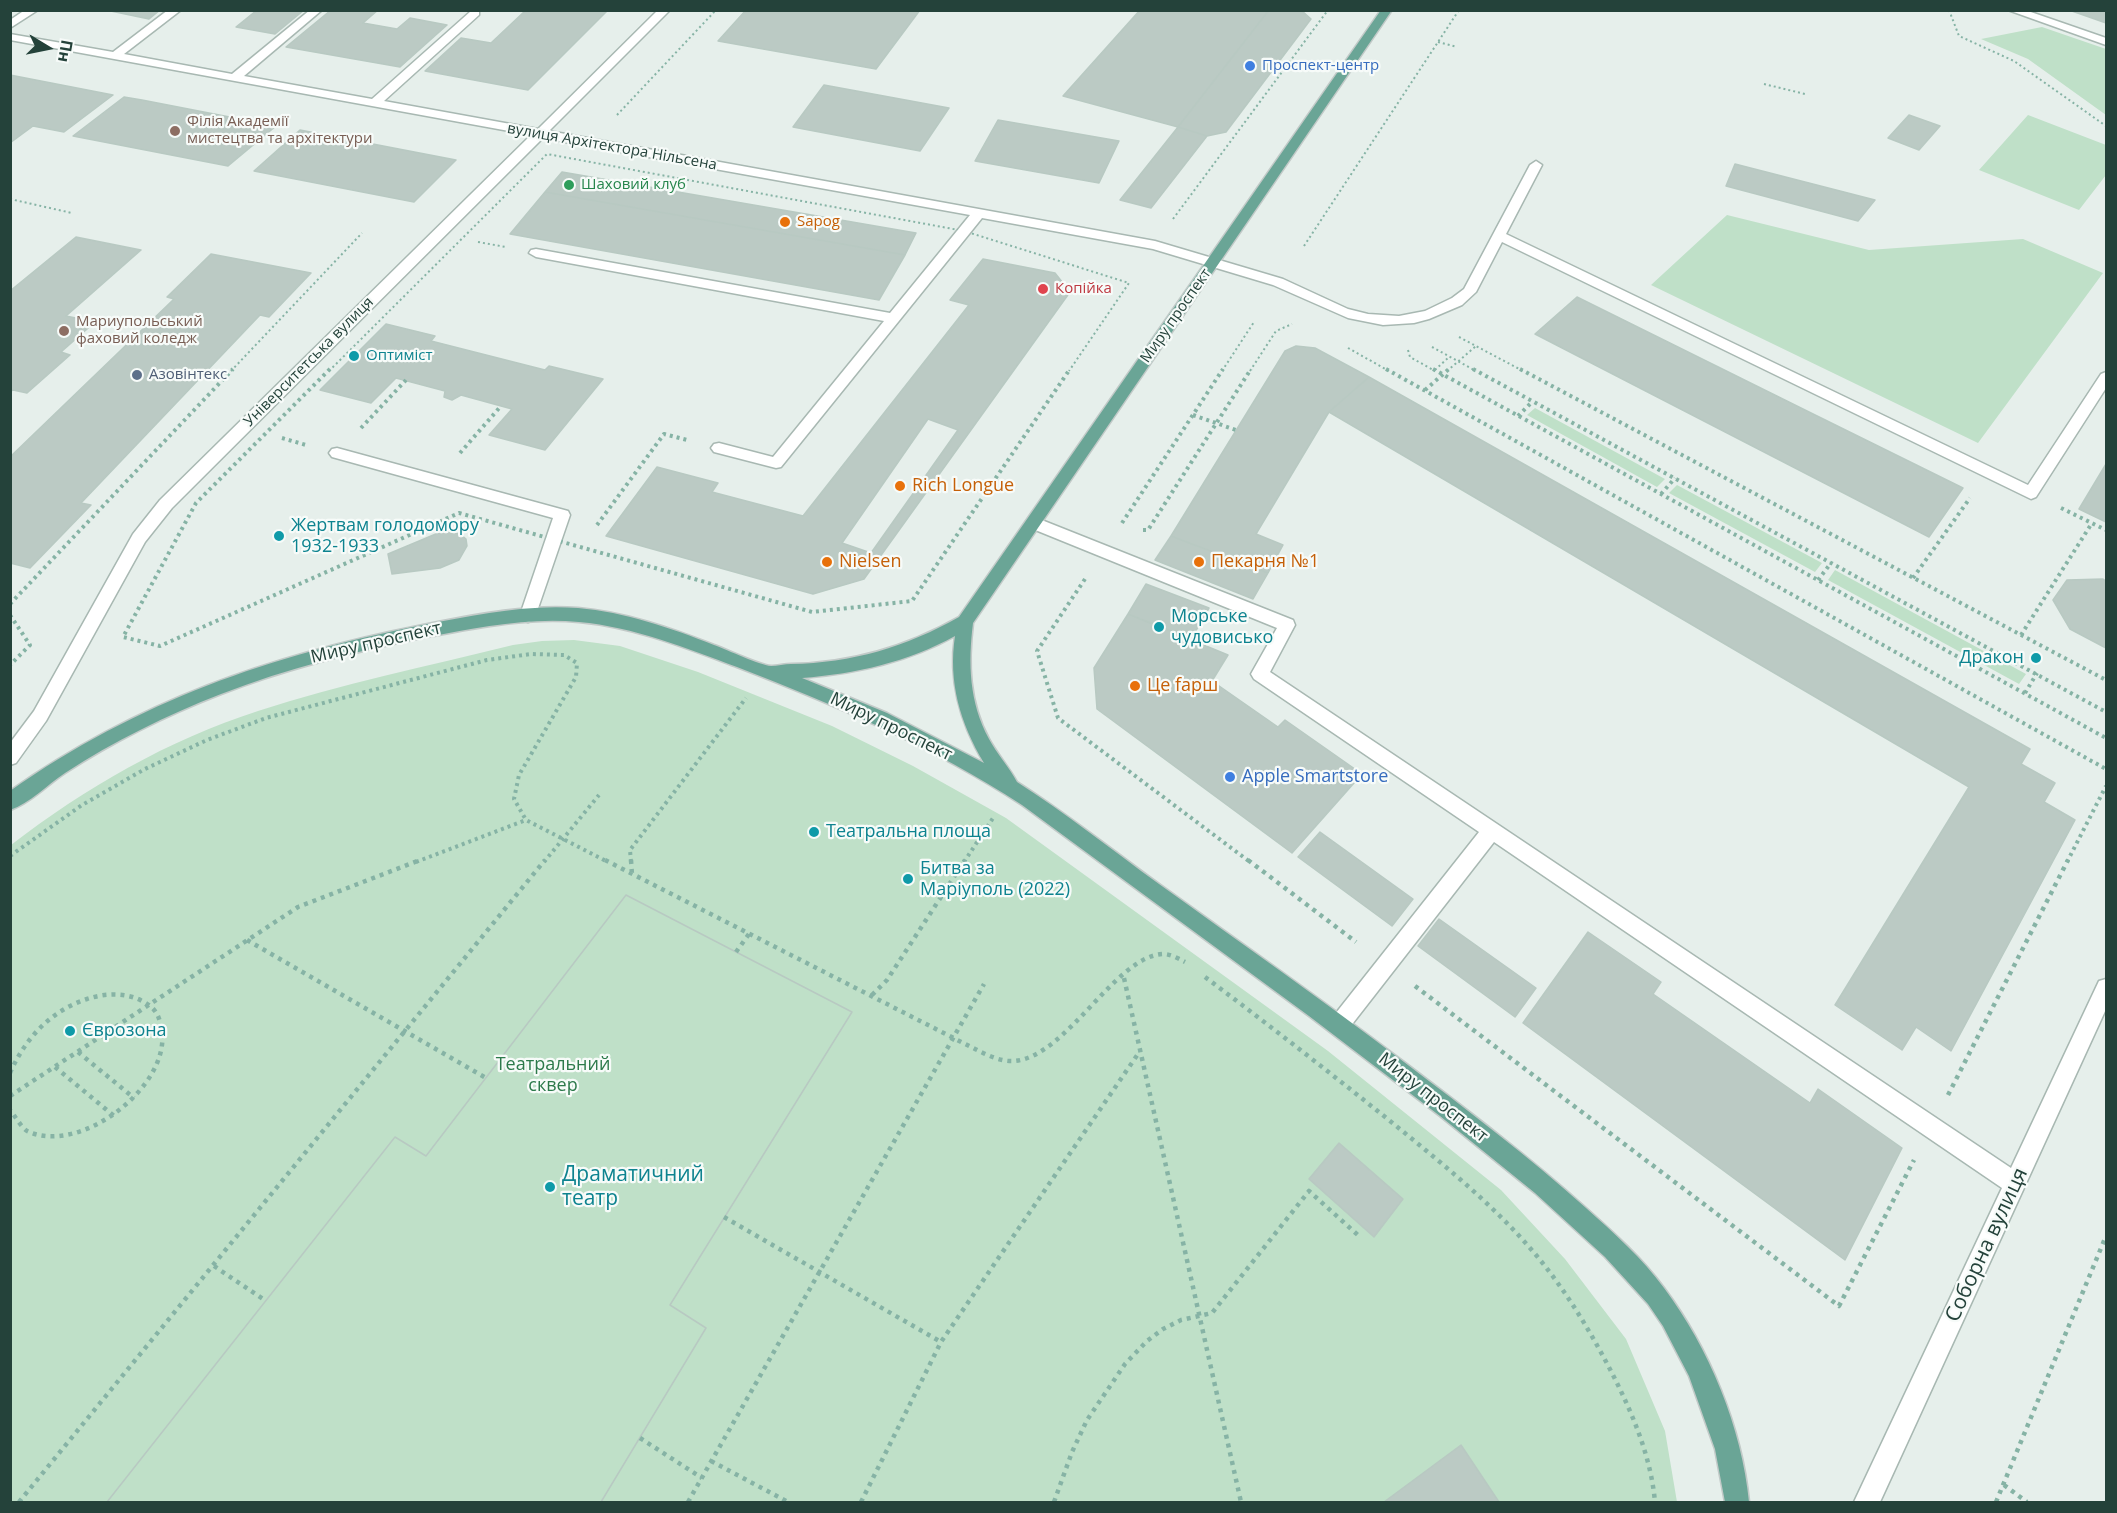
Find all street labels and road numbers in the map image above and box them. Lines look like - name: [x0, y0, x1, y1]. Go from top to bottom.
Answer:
- street label: вулиця Архітектора Нільсена: [506, 120, 718, 174]
- street label: Миру проспект: [1137, 265, 1215, 367]
- street label: Університетська вулиця: [240, 293, 378, 431]
- street label: Миру проспект: [309, 618, 443, 668]
- street label: Миру проспект: [826, 688, 956, 766]
- street label: Миру проспект: [1374, 1049, 1492, 1147]
- street label: Соборна вулиця: [1940, 1164, 2034, 1326]

